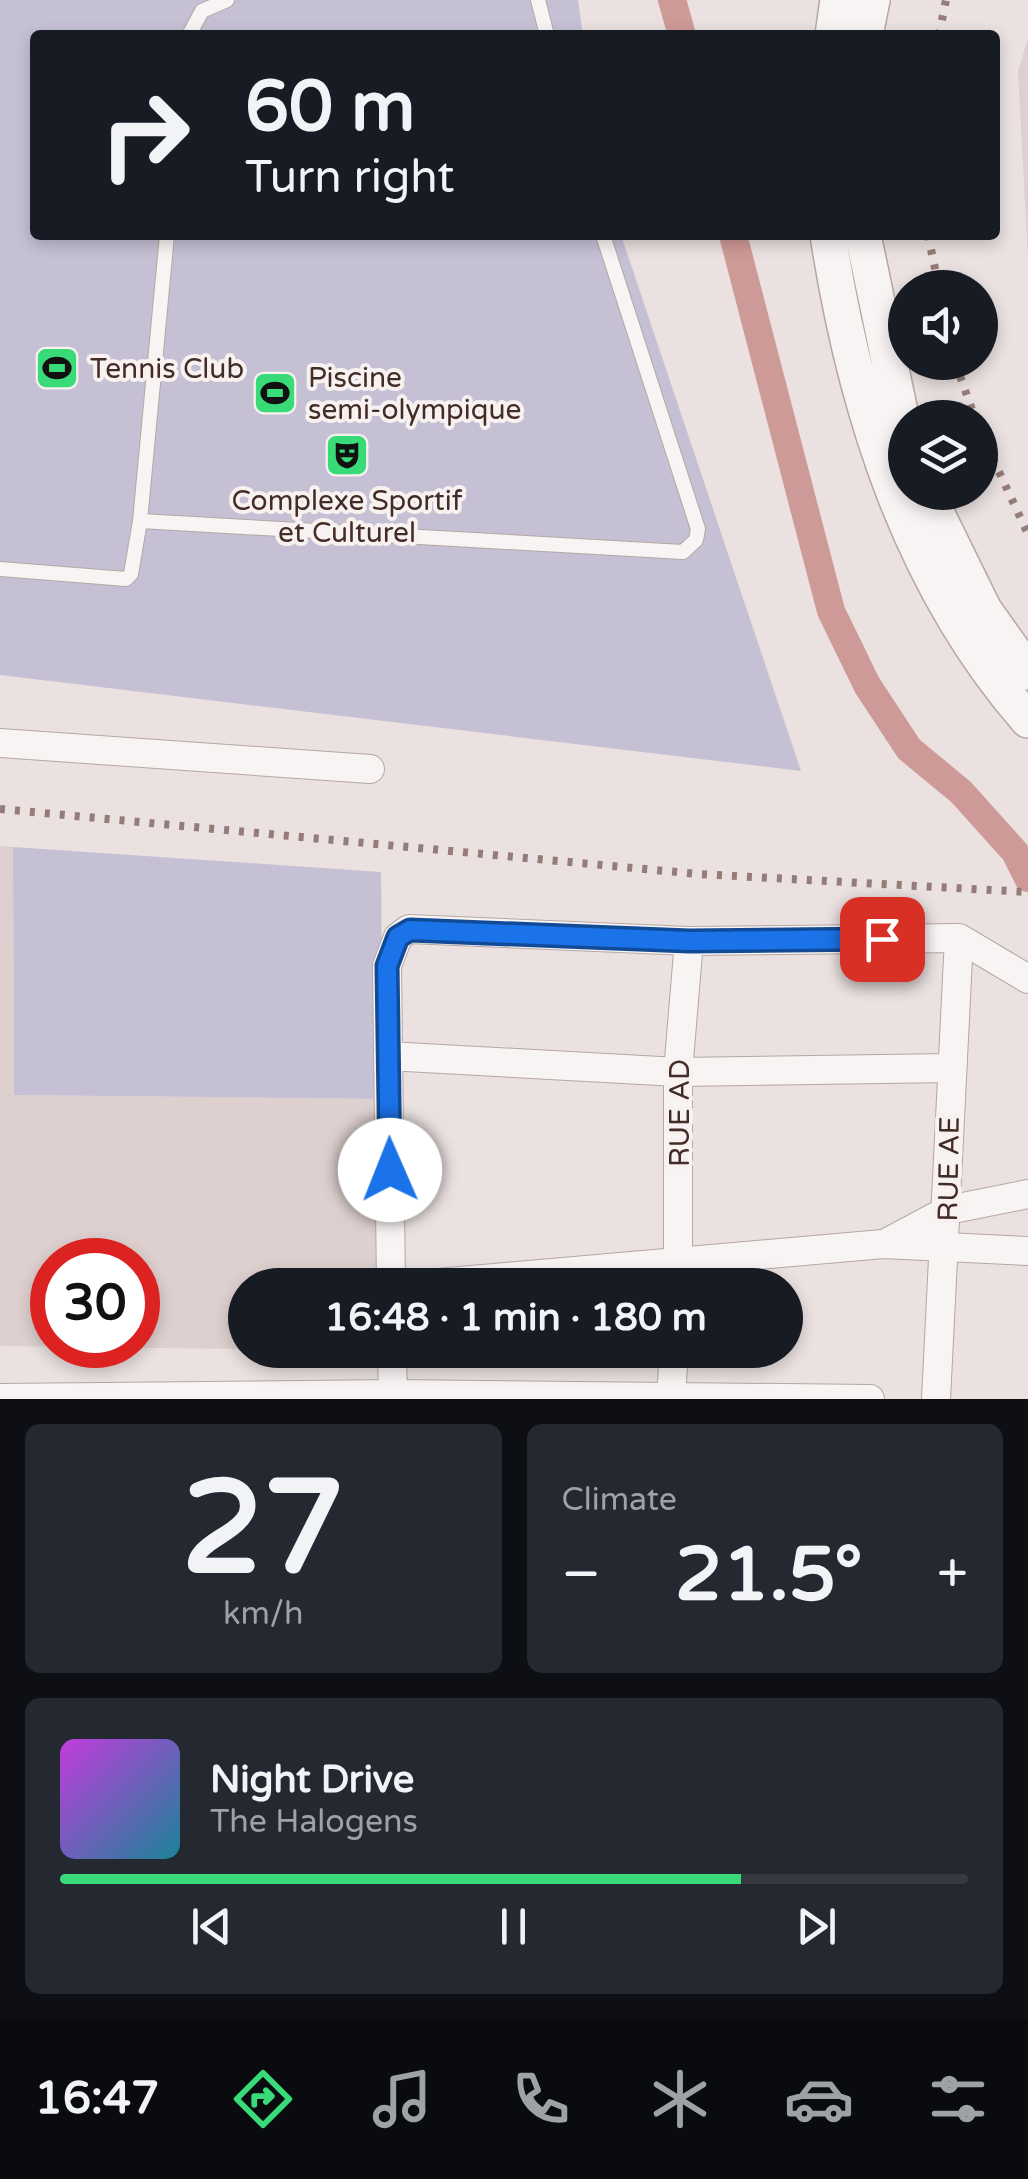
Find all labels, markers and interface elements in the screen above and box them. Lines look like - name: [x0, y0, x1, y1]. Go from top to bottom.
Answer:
- text: 60 m: [245, 66, 415, 150]
- icon: right: [80, 70, 210, 200]
- text: Turn right: [245, 151, 454, 205]
- map controls: [888, 270, 998, 510]
- button: sound: [888, 270, 998, 380]
- sports icon: Tennis Club: [34, 345, 80, 391]
- place label: Tennis Club: [90, 352, 244, 386]
- place label: Piscine semi-olympique: [308, 361, 521, 427]
- sports icon: Piscine semi-olympique: [252, 370, 298, 416]
- button: layers: [888, 400, 998, 510]
- theatre icon: Complexe Sportif et Culturel: [324, 432, 370, 478]
- place label: Complexe Sportif et Culturel: [232, 484, 463, 550]
- pin: [840, 897, 925, 982]
- icon: arrive: [855, 912, 910, 967]
- street label: RUE AD: [663, 1059, 697, 1167]
- street label: RUE AE: [931, 1116, 967, 1222]
- position arrow: [338, 1118, 442, 1222]
- speed limit sign: 30: [30, 1238, 160, 1368]
- text: 16:48 · 1 min · 180 m: [324, 1295, 707, 1341]
- text: 27: [182, 1452, 345, 1608]
- text: Climate: [562, 1481, 677, 1519]
- text: 21.5°: [675, 1530, 863, 1620]
- text: −: [562, 1542, 601, 1608]
- text: +: [937, 1542, 968, 1608]
- text: km/h: [223, 1595, 303, 1633]
- text: Night Drive: [210, 1757, 414, 1803]
- text: The Halogens: [210, 1803, 418, 1841]
- icon: previous: [184, 1899, 239, 1954]
- icon: pause: [486, 1899, 541, 1954]
- icon: next: [789, 1899, 844, 1954]
- icon: directions: [228, 2064, 298, 2134]
- icon: music: [367, 2064, 437, 2134]
- icon: phone: [506, 2064, 576, 2134]
- icon: climate: [645, 2064, 715, 2134]
- icon: car: [784, 2064, 854, 2134]
- icon: filters: [923, 2064, 993, 2134]
- text: 16:47: [35, 2072, 159, 2126]

